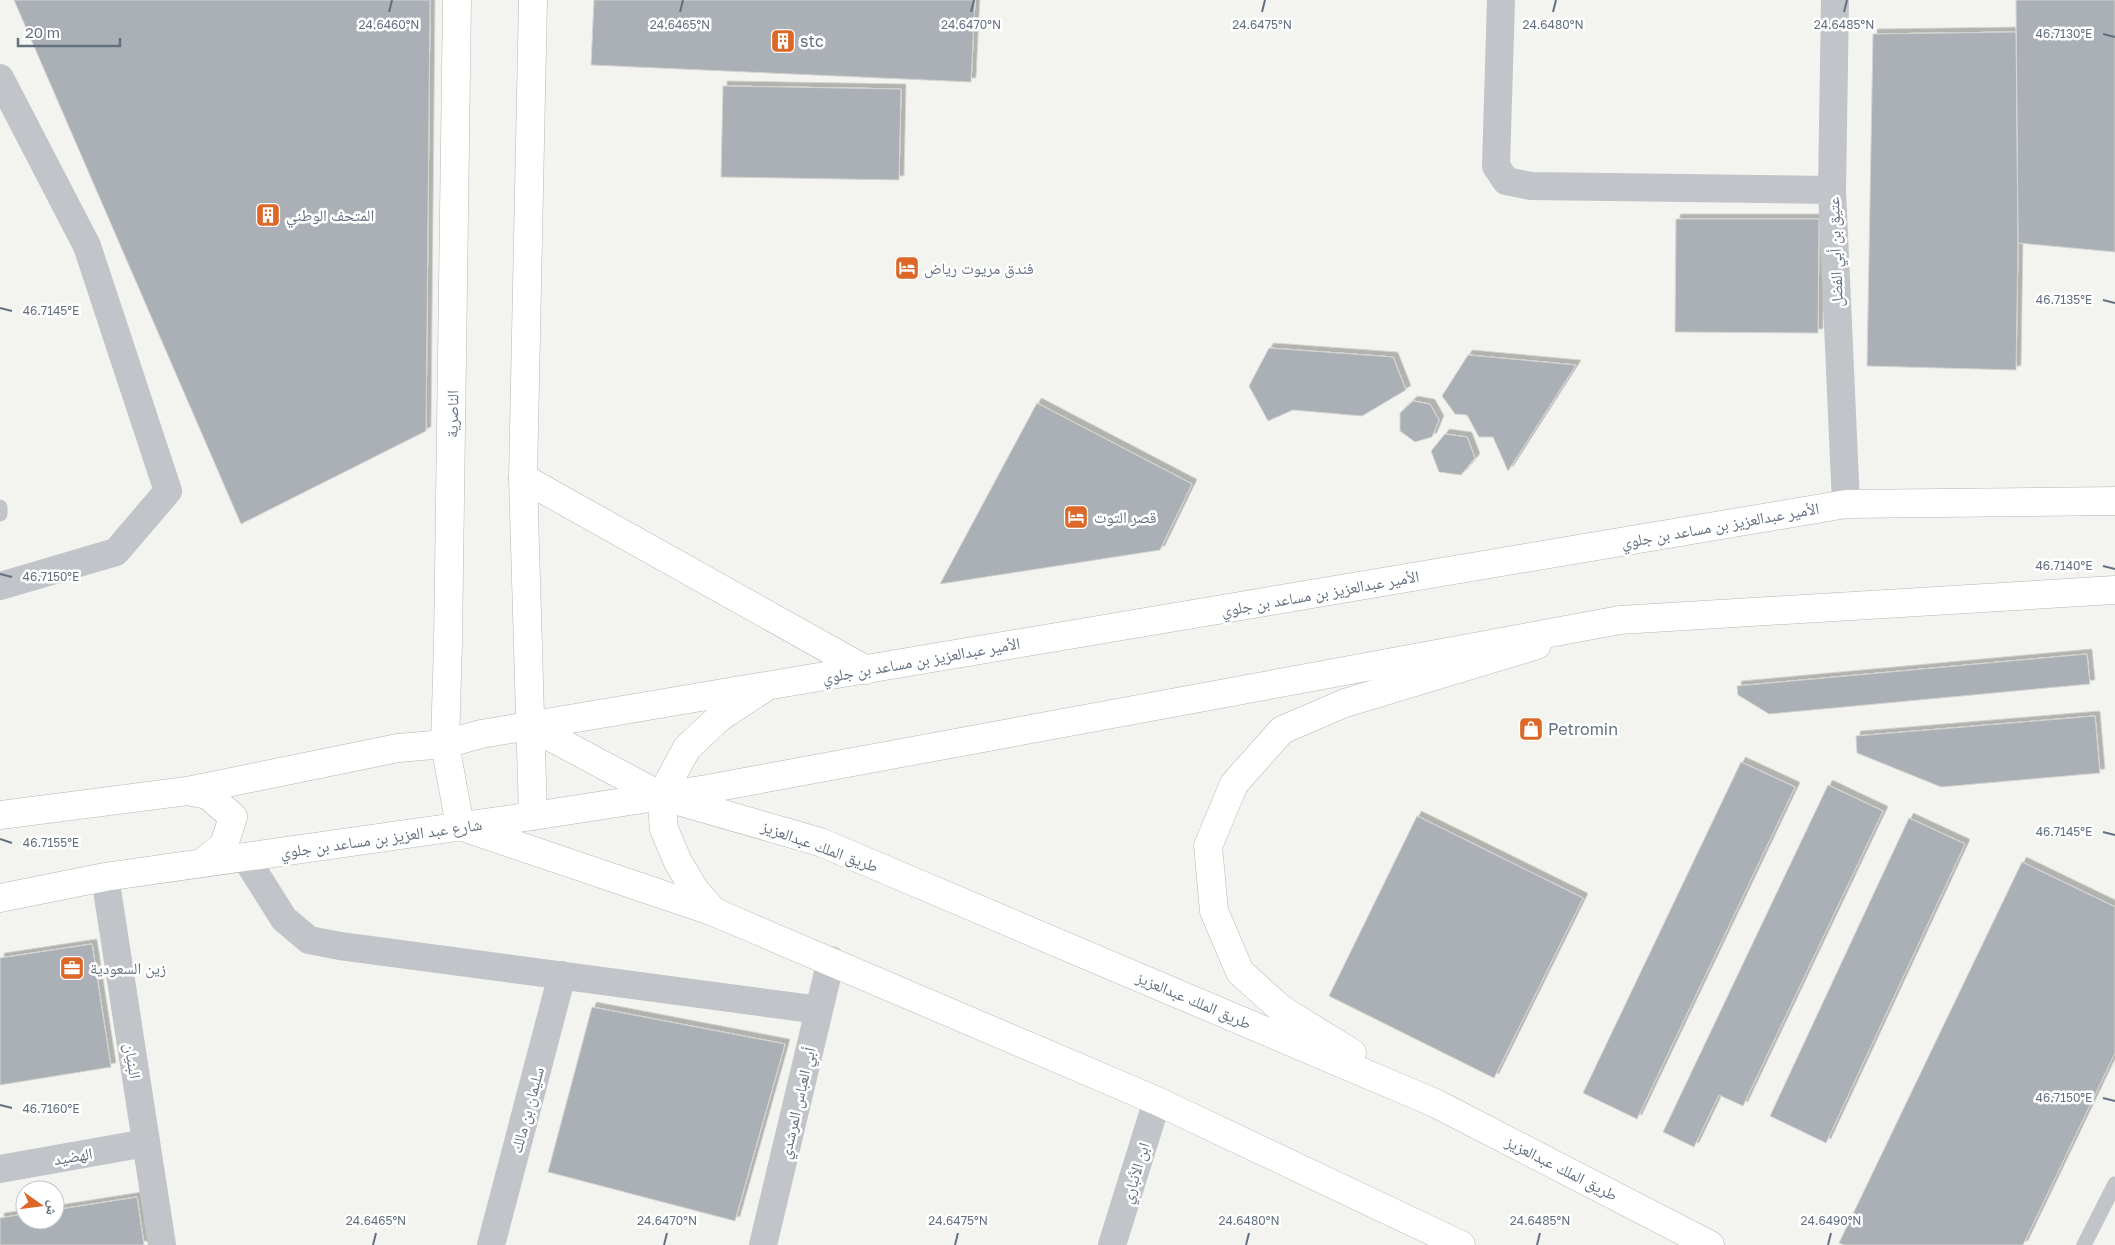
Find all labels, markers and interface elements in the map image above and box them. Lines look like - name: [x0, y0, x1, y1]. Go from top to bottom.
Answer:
- scale bar: [18, 15, 120, 47]
- text: 24.6460°N: [359, 17, 419, 32]
- text: 24.6465°N: [650, 17, 710, 32]
- text: 24.6470°N: [941, 17, 1001, 32]
- text: 24.6475°N: [1232, 17, 1292, 32]
- text: 24.6480°N: [1522, 17, 1584, 32]
- text: 24.6485°N: [1814, 17, 1874, 32]
- text: 20 m: [25, 23, 60, 41]
- text: 46.7130°E: [2036, 26, 2092, 41]
- building icon: stc: [770, 28, 796, 54]
- place label: stc: [800, 31, 824, 51]
- street label: عتيق بن أبي الفضل: [1823, 197, 1850, 307]
- building icon: المتحف الوطني: [255, 202, 281, 228]
- place label: المتحف الوطني: [286, 205, 374, 228]
- hotel icon: فندق مريوت رياض: [894, 255, 920, 281]
- place label: فندق مريوت رياض: [924, 258, 1034, 279]
- text: 46.7135°E: [2036, 292, 2092, 307]
- text: 46.7145°E: [23, 303, 79, 318]
- street label: الناصرية: [442, 390, 462, 438]
- street label: الأمير عبدالعزيز بن مساعد بن جلوي: [1619, 498, 1821, 555]
- hotel icon: قصر التوت: [1063, 504, 1089, 530]
- place label: قصر التوت: [1094, 507, 1156, 527]
- text: 46.7140°E: [2035, 558, 2093, 573]
- street label: الأمير عبدالعزيز بن مساعد بن جلوي: [1219, 566, 1421, 623]
- text: 46.7150°E: [23, 569, 79, 584]
- street label: الأمير عبدالعزيز بن مساعد بن جلوي: [820, 633, 1022, 690]
- shop icon: Petromin: [1518, 716, 1544, 742]
- place label: Petromin: [1548, 719, 1618, 739]
- street label: شارع عبد العزيز بن مساعد بن جلوي: [279, 814, 484, 865]
- street label: طريق الملك عبدالعزيز: [758, 815, 881, 877]
- text: 46.7145°E: [2036, 824, 2092, 839]
- text: 46.7155°E: [23, 835, 79, 850]
- office icon: زين السعودية: [59, 955, 85, 981]
- place label: زين السعودية: [90, 958, 166, 979]
- street label: طريق الملك عبدالعزيز: [1132, 966, 1254, 1034]
- street label: البنيان: [119, 1042, 146, 1080]
- street label: أبي العباس المرشدي: [774, 1045, 823, 1162]
- street label: سليمان بن مالك: [506, 1065, 549, 1156]
- text: 46.7150°E: [2036, 1090, 2092, 1105]
- text: 46.7160°E: [22, 1101, 80, 1116]
- street label: طريق الملك عبدالعزيز: [1501, 1131, 1621, 1206]
- street label: ابن الأنباري: [1116, 1140, 1157, 1207]
- street label: الهضيد: [52, 1143, 94, 1169]
- north arrow: [15, 1180, 65, 1230]
- text: ش: [42, 1199, 63, 1218]
- text: 24.6465°N: [346, 1213, 406, 1228]
- text: 24.6470°N: [637, 1213, 697, 1228]
- text: 24.6475°N: [928, 1213, 988, 1228]
- text: 24.6480°N: [1218, 1213, 1280, 1228]
- text: 24.6485°N: [1510, 1213, 1570, 1228]
- text: 24.6490°N: [1801, 1213, 1861, 1228]

